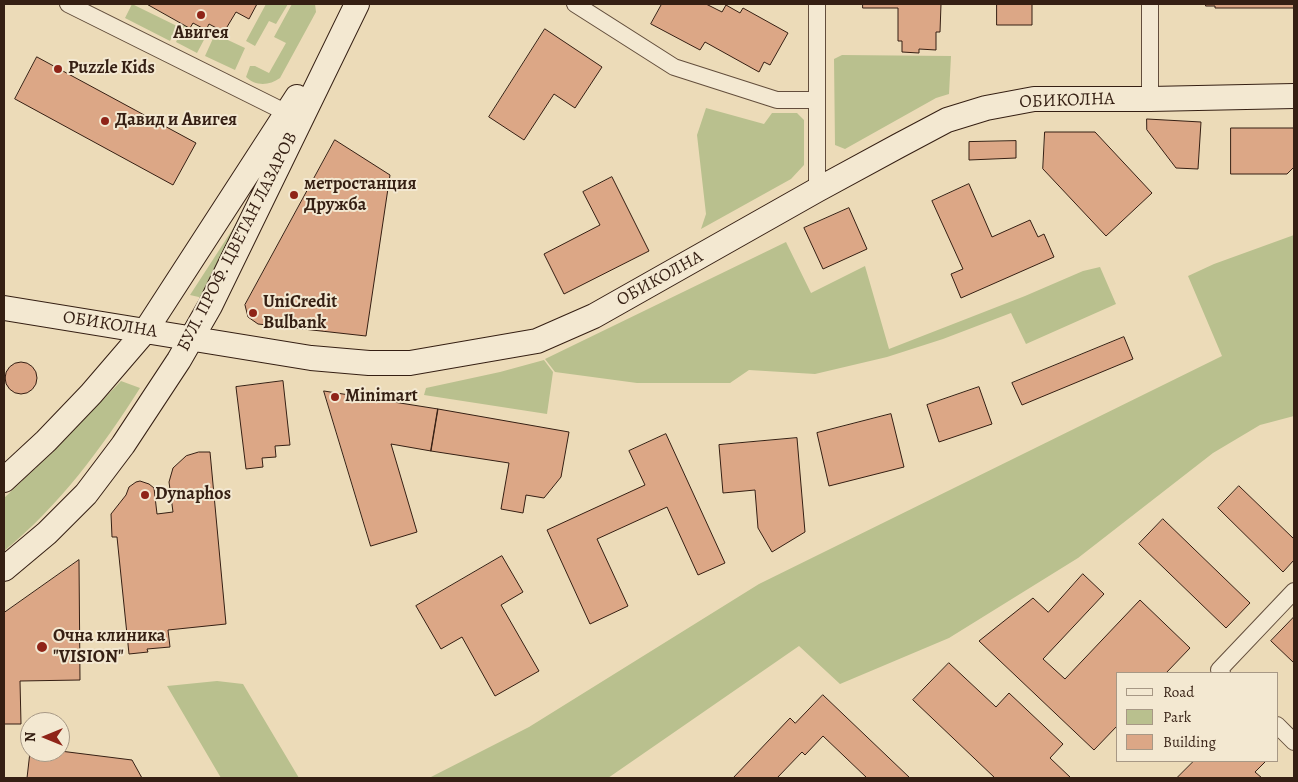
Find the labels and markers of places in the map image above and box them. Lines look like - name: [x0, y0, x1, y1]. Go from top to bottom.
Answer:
- marker: Авигея: [195, 9, 207, 21]
- place label: Авигея: [173, 23, 229, 45]
- place label: Puzzle Kids: [68, 58, 155, 80]
- marker: Puzzle Kids: [52, 63, 64, 75]
- place label: Давид и Авигея: [115, 110, 237, 132]
- marker: Давид и Авигея: [99, 115, 111, 127]
- place label: метростанция Дружба: [304, 174, 417, 216]
- marker: метростанция Дружба: [288, 189, 300, 201]
- place label: UniCredit Bulbank: [263, 292, 337, 334]
- marker: UniCredit Bulbank: [247, 307, 259, 319]
- place label: Minimart: [345, 386, 418, 408]
- marker: Minimart: [329, 391, 341, 403]
- place label: Dynaphos: [155, 484, 231, 506]
- marker: Dynaphos: [139, 489, 151, 501]
- place label: Очна клиника "VISION": [53, 626, 165, 669]
- marker: Очна клиника "VISION": [35, 640, 49, 654]

